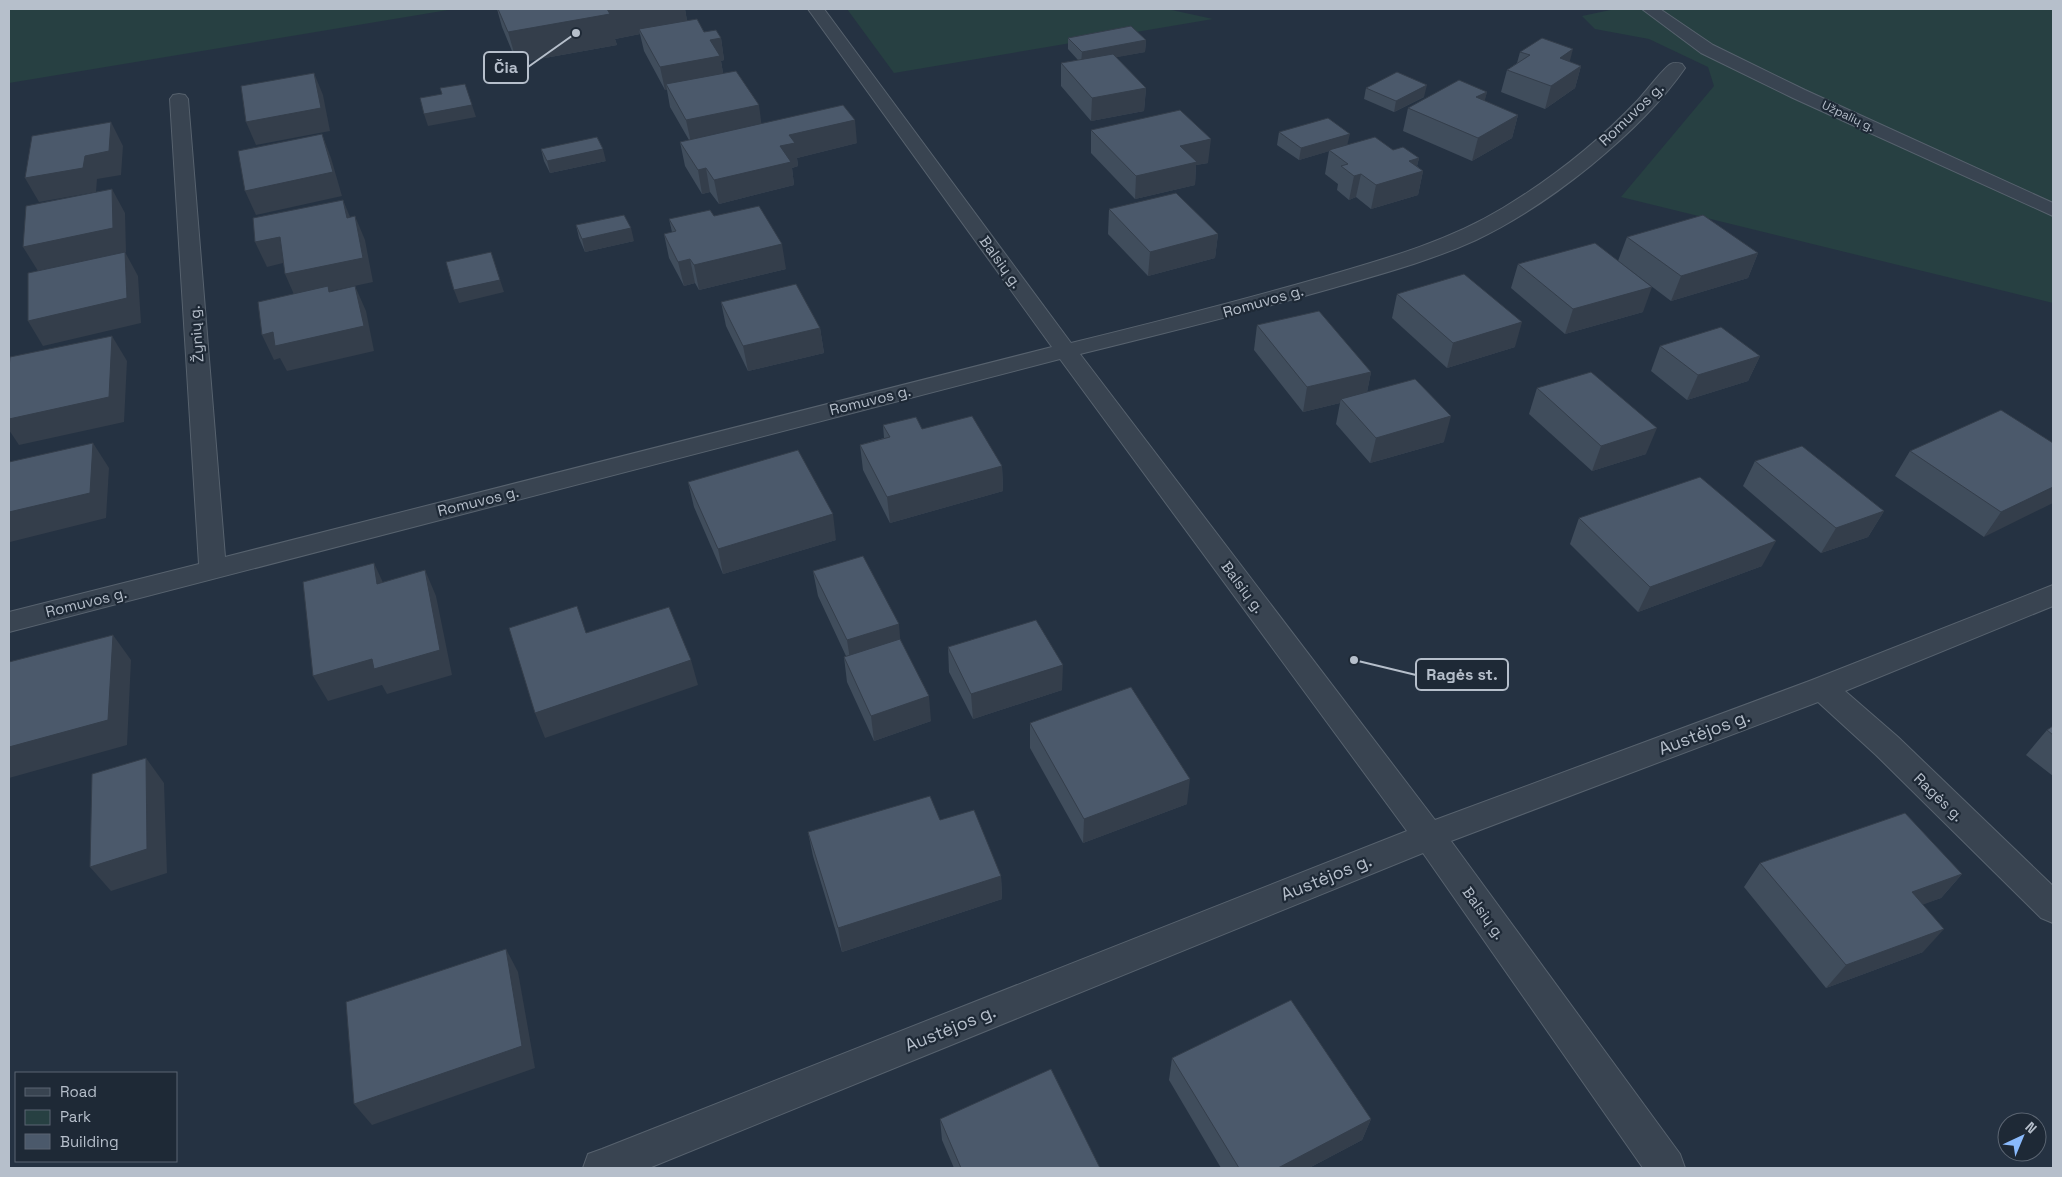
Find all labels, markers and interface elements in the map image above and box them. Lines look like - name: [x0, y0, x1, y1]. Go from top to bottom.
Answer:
- callout: Čia: [484, 52, 528, 83]
- text: Čia: [494, 57, 518, 78]
- street label: Romuvos g.: [1595, 78, 1667, 150]
- street label: Užpalių g.: [1819, 97, 1877, 135]
- street label: Balsių g.: [976, 232, 1026, 292]
- street label: Romuvos g.: [1221, 280, 1305, 322]
- street label: Žynių g.: [185, 305, 207, 363]
- street label: Romuvos g.: [827, 381, 913, 419]
- street label: Romuvos g.: [435, 482, 521, 520]
- street label: Balsių g.: [1217, 557, 1269, 617]
- street label: Romuvos g.: [43, 583, 129, 621]
- callout: Ragės st.: [1416, 659, 1508, 690]
- text: Ragės st.: [1426, 664, 1498, 685]
- street label: Austėjos g.: [1655, 704, 1753, 760]
- street label: Ragės g.: [1910, 769, 1968, 825]
- street label: Austėjos g.: [1277, 848, 1375, 906]
- street label: Balsių g.: [1459, 883, 1509, 943]
- street label: Austėjos g.: [901, 999, 999, 1057]
- legend: [15, 1072, 178, 1162]
- text: Road: [60, 1082, 97, 1101]
- text: Park: [60, 1107, 91, 1126]
- north arrow: [1997, 1112, 2047, 1162]
- text: N: [2021, 1118, 2041, 1137]
- text: Building: [60, 1132, 119, 1151]

